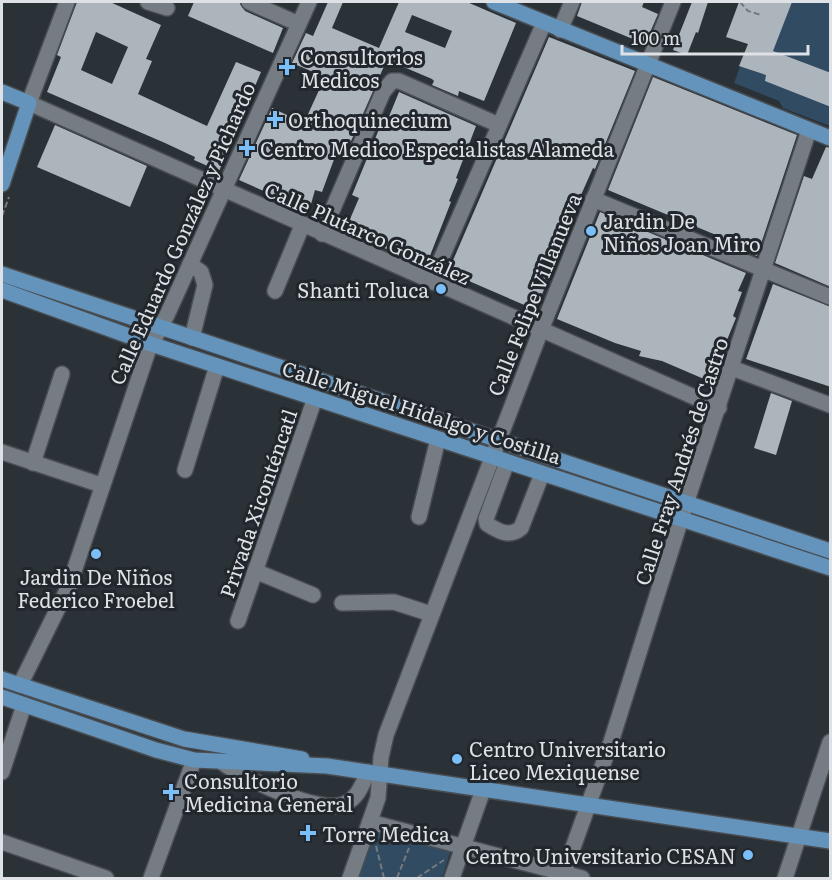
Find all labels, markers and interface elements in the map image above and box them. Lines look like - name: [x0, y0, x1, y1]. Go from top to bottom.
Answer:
- scale bar: [622, 18, 808, 56]
- text: 100 m: [631, 24, 680, 51]
- place label: Consultorios Medicos: [300, 41, 423, 94]
- marker: Consultorios Medicos: [278, 58, 296, 76]
- street label: Calle Eduardo González y Pichardo: [100, 77, 262, 389]
- place label: Orthoquinecium: [288, 104, 449, 134]
- marker: Orthoquinecium: [266, 110, 284, 128]
- place label: Centro Medico Especialistas Alameda: [260, 133, 614, 163]
- marker: Centro Medico Especialistas Alameda: [238, 139, 256, 157]
- street label: Calle Plutarco González: [260, 173, 476, 291]
- street label: Calle Felipe Villanueva: [478, 188, 588, 400]
- place label: Jardin De Niños Joan Miro: [603, 205, 761, 258]
- marker: Jardin De Niños Joan Miro: [584, 224, 598, 238]
- place label: Shanti Toluca: [297, 274, 429, 304]
- marker: Shanti Toluca: [434, 282, 448, 296]
- street label: Calle Fray Andrés de Castro: [626, 333, 734, 589]
- street label: Calle Miguel Hidalgo y Costilla: [279, 352, 566, 470]
- street label: Privada Xiconténcatl: [211, 404, 303, 601]
- marker: Jardin De Niños Federico Froebel: [89, 547, 103, 561]
- place label: Jardin De Niños Federico Froebel: [17, 561, 175, 614]
- place label: Centro Universitario Liceo Mexiquense: [469, 733, 666, 786]
- marker: Centro Universitario Liceo Mexiquense: [450, 752, 464, 766]
- place label: Consultorio Medicina General: [184, 765, 353, 818]
- marker: Consultorio Medicina General: [162, 783, 180, 801]
- place label: Torre Medica: [322, 818, 450, 848]
- marker: Torre Medica: [299, 824, 317, 842]
- place label: Centro Universitario CESAN: [465, 840, 736, 870]
- marker: Centro Universitario CESAN: [741, 848, 755, 862]

